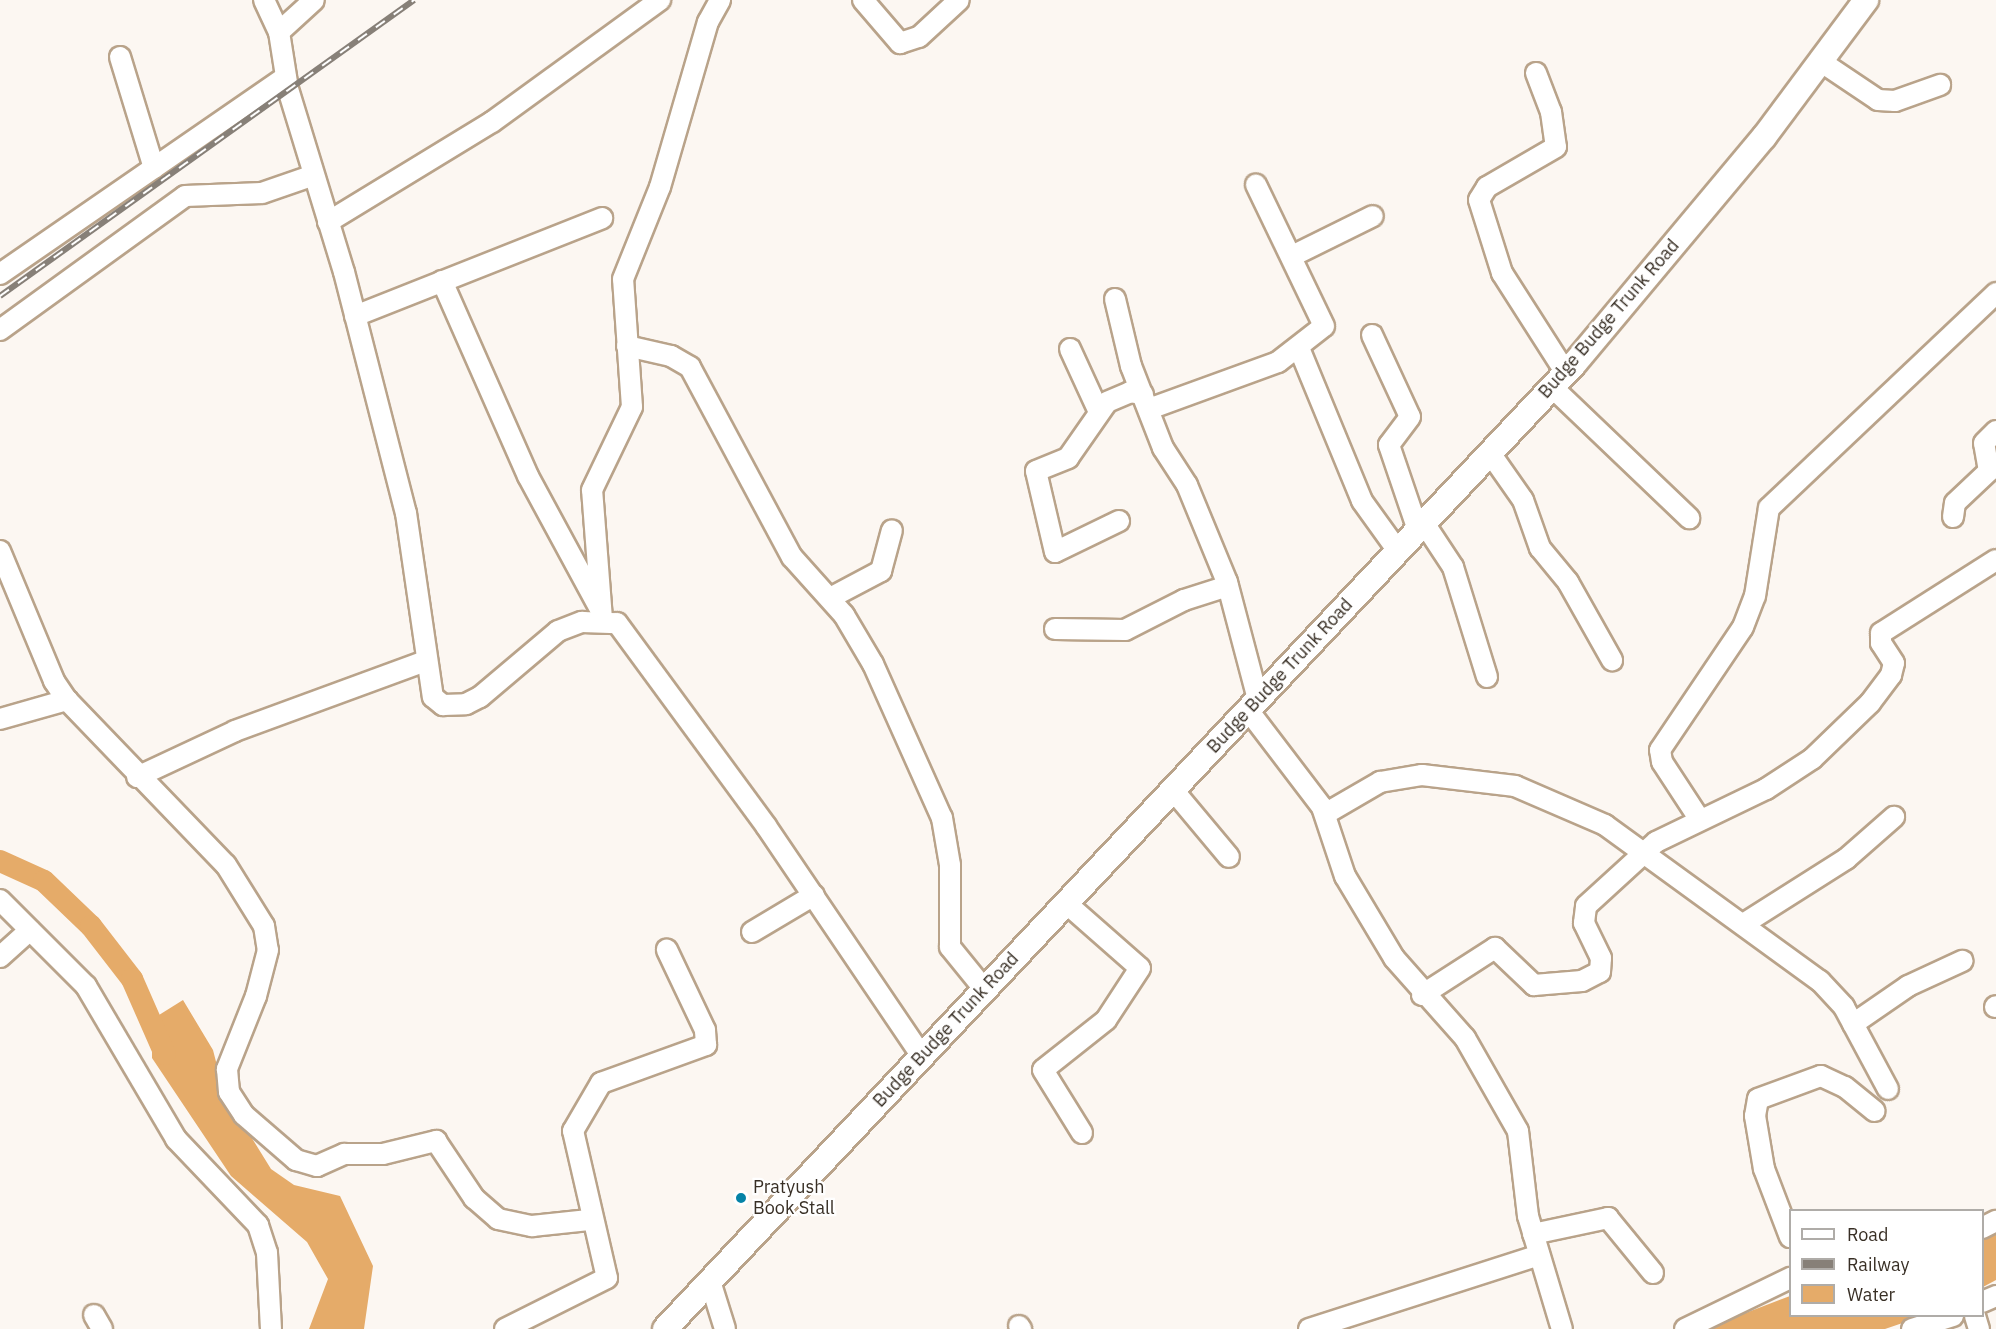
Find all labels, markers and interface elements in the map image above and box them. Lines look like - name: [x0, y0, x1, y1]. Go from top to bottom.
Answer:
- street label: Budge Budge Trunk Road: [1534, 235, 1684, 403]
- street label: Budge Budge Trunk Road: [1203, 594, 1357, 758]
- street label: Budge Budge Trunk Road: [869, 948, 1023, 1112]
- place label: Pratyush Book Stall: [753, 1177, 835, 1220]
- marker: Pratyush Book Stall: [734, 1191, 748, 1205]
- legend: [1789, 1209, 1984, 1317]
- text: Road: [1847, 1223, 1888, 1246]
- text: Railway: [1847, 1253, 1909, 1276]
- text: Water: [1847, 1283, 1895, 1306]

